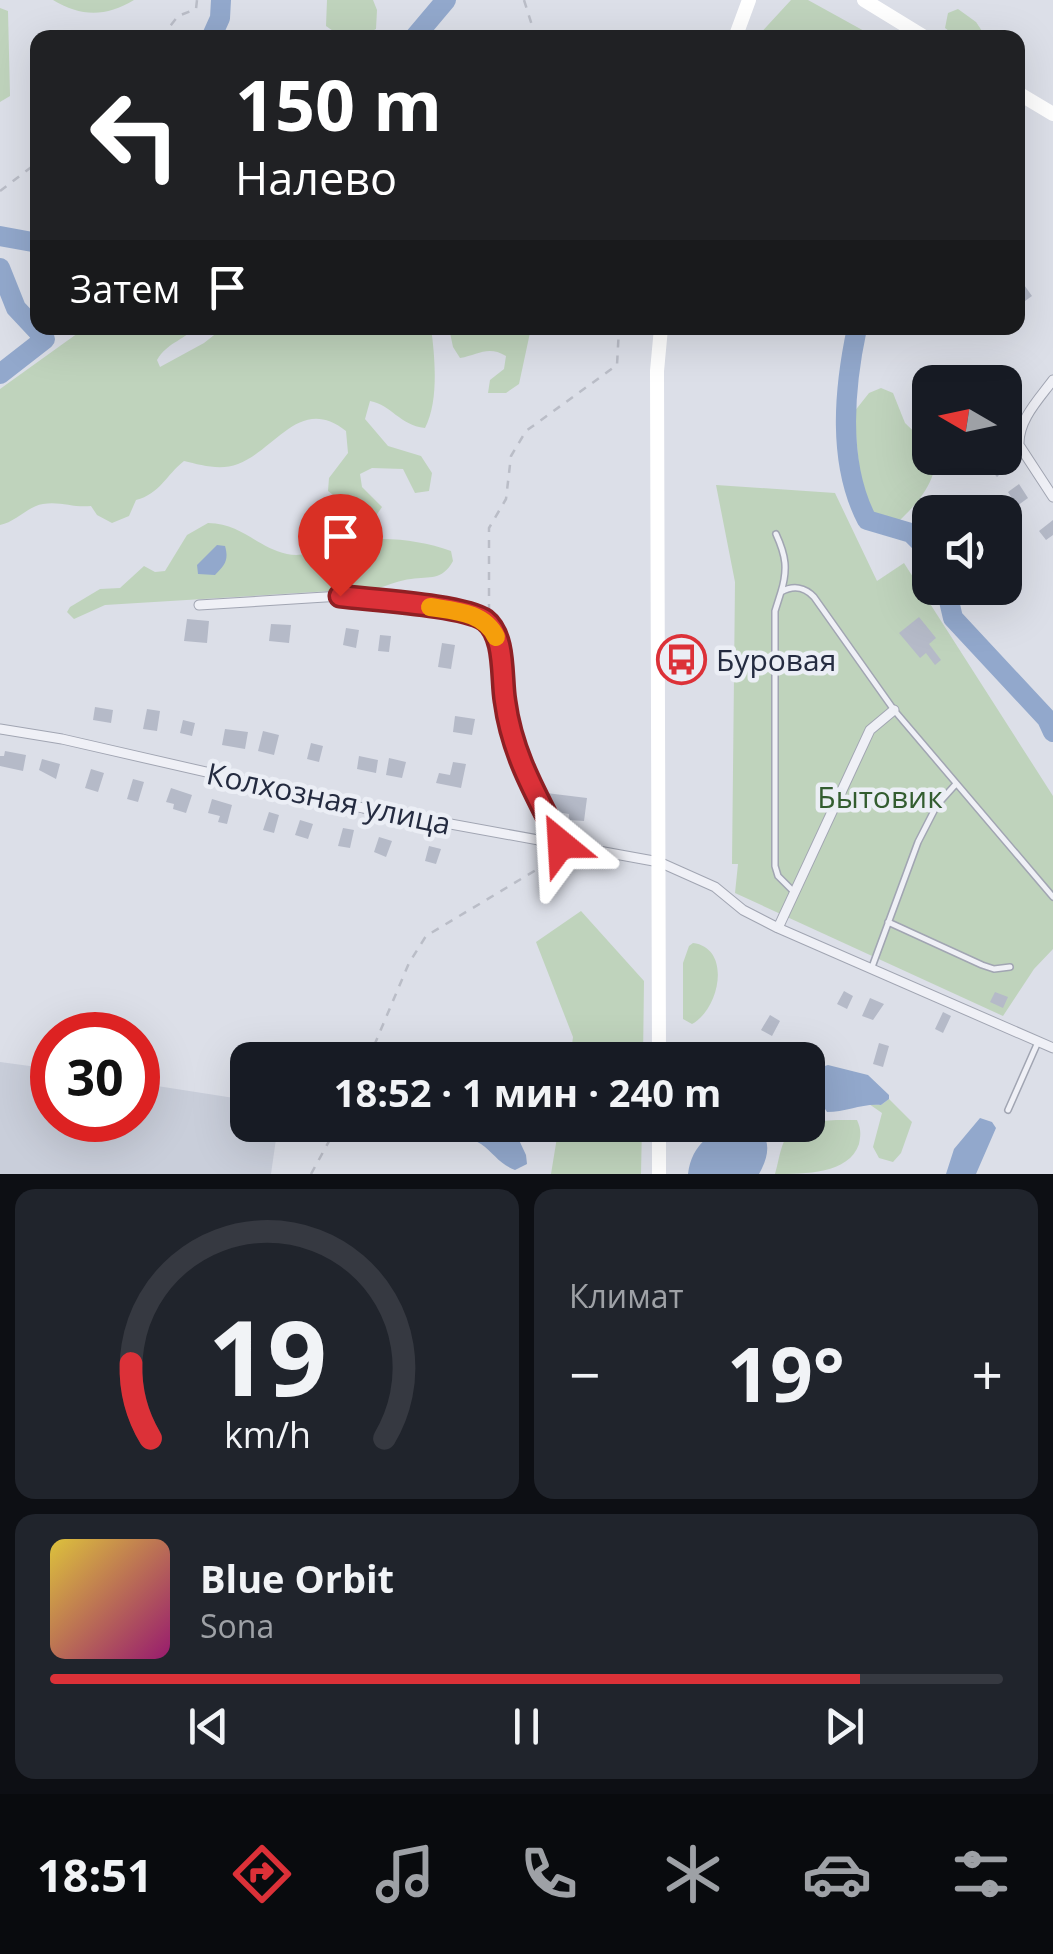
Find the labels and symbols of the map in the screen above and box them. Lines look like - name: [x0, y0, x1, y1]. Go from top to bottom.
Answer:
- north arrow: [912, 365, 1022, 475]
- pin: [298, 494, 383, 597]
- bus stop icon: Буровая: [655, 633, 707, 685]
- place label: Буровая: [716, 639, 836, 680]
- street label: Колхозная улица: [203, 752, 455, 844]
- park label: Бытовик: [817, 776, 943, 817]
- position arrow: [509, 792, 613, 896]
- speed limit sign: 30: [30, 1012, 160, 1142]

